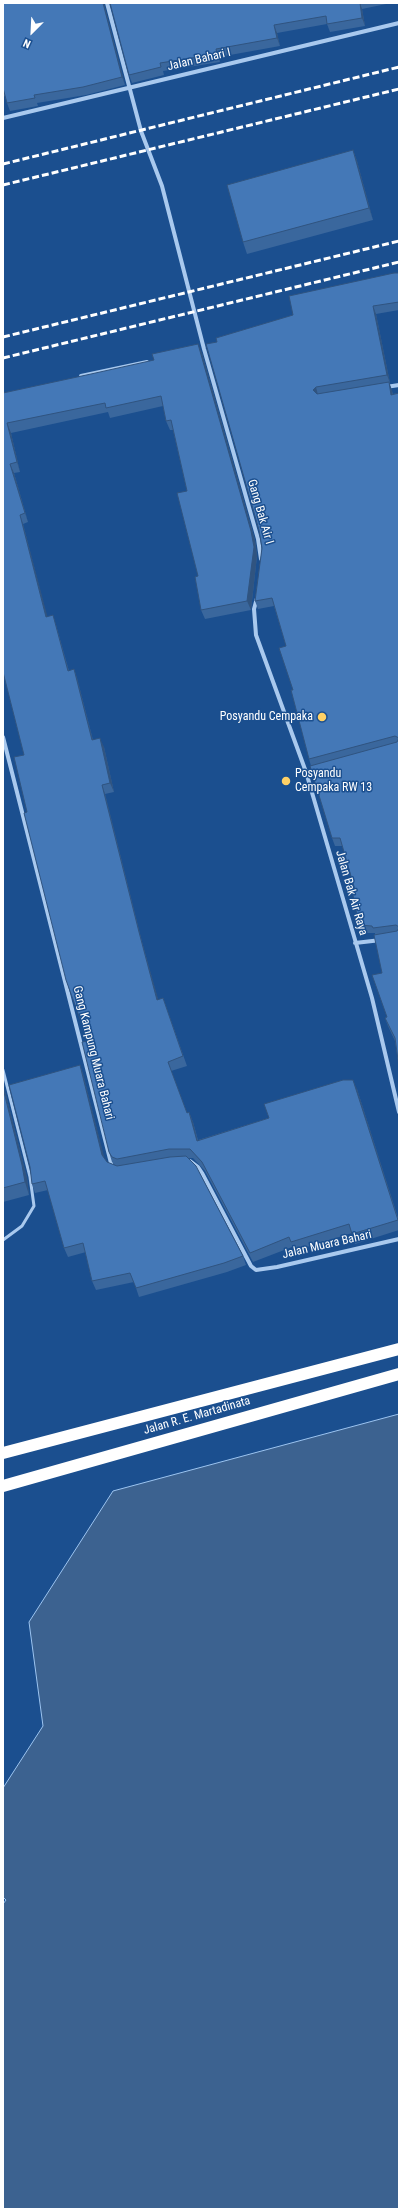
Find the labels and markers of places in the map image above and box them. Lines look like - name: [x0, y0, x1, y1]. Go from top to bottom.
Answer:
- place label: Posyandu Cempaka: [220, 710, 313, 724]
- marker: Posyandu Cempaka: [316, 711, 328, 723]
- place label: Posyandu Cempaka RW 13: [295, 767, 372, 795]
- marker: Posyandu Cempaka RW 13: [280, 775, 292, 787]

